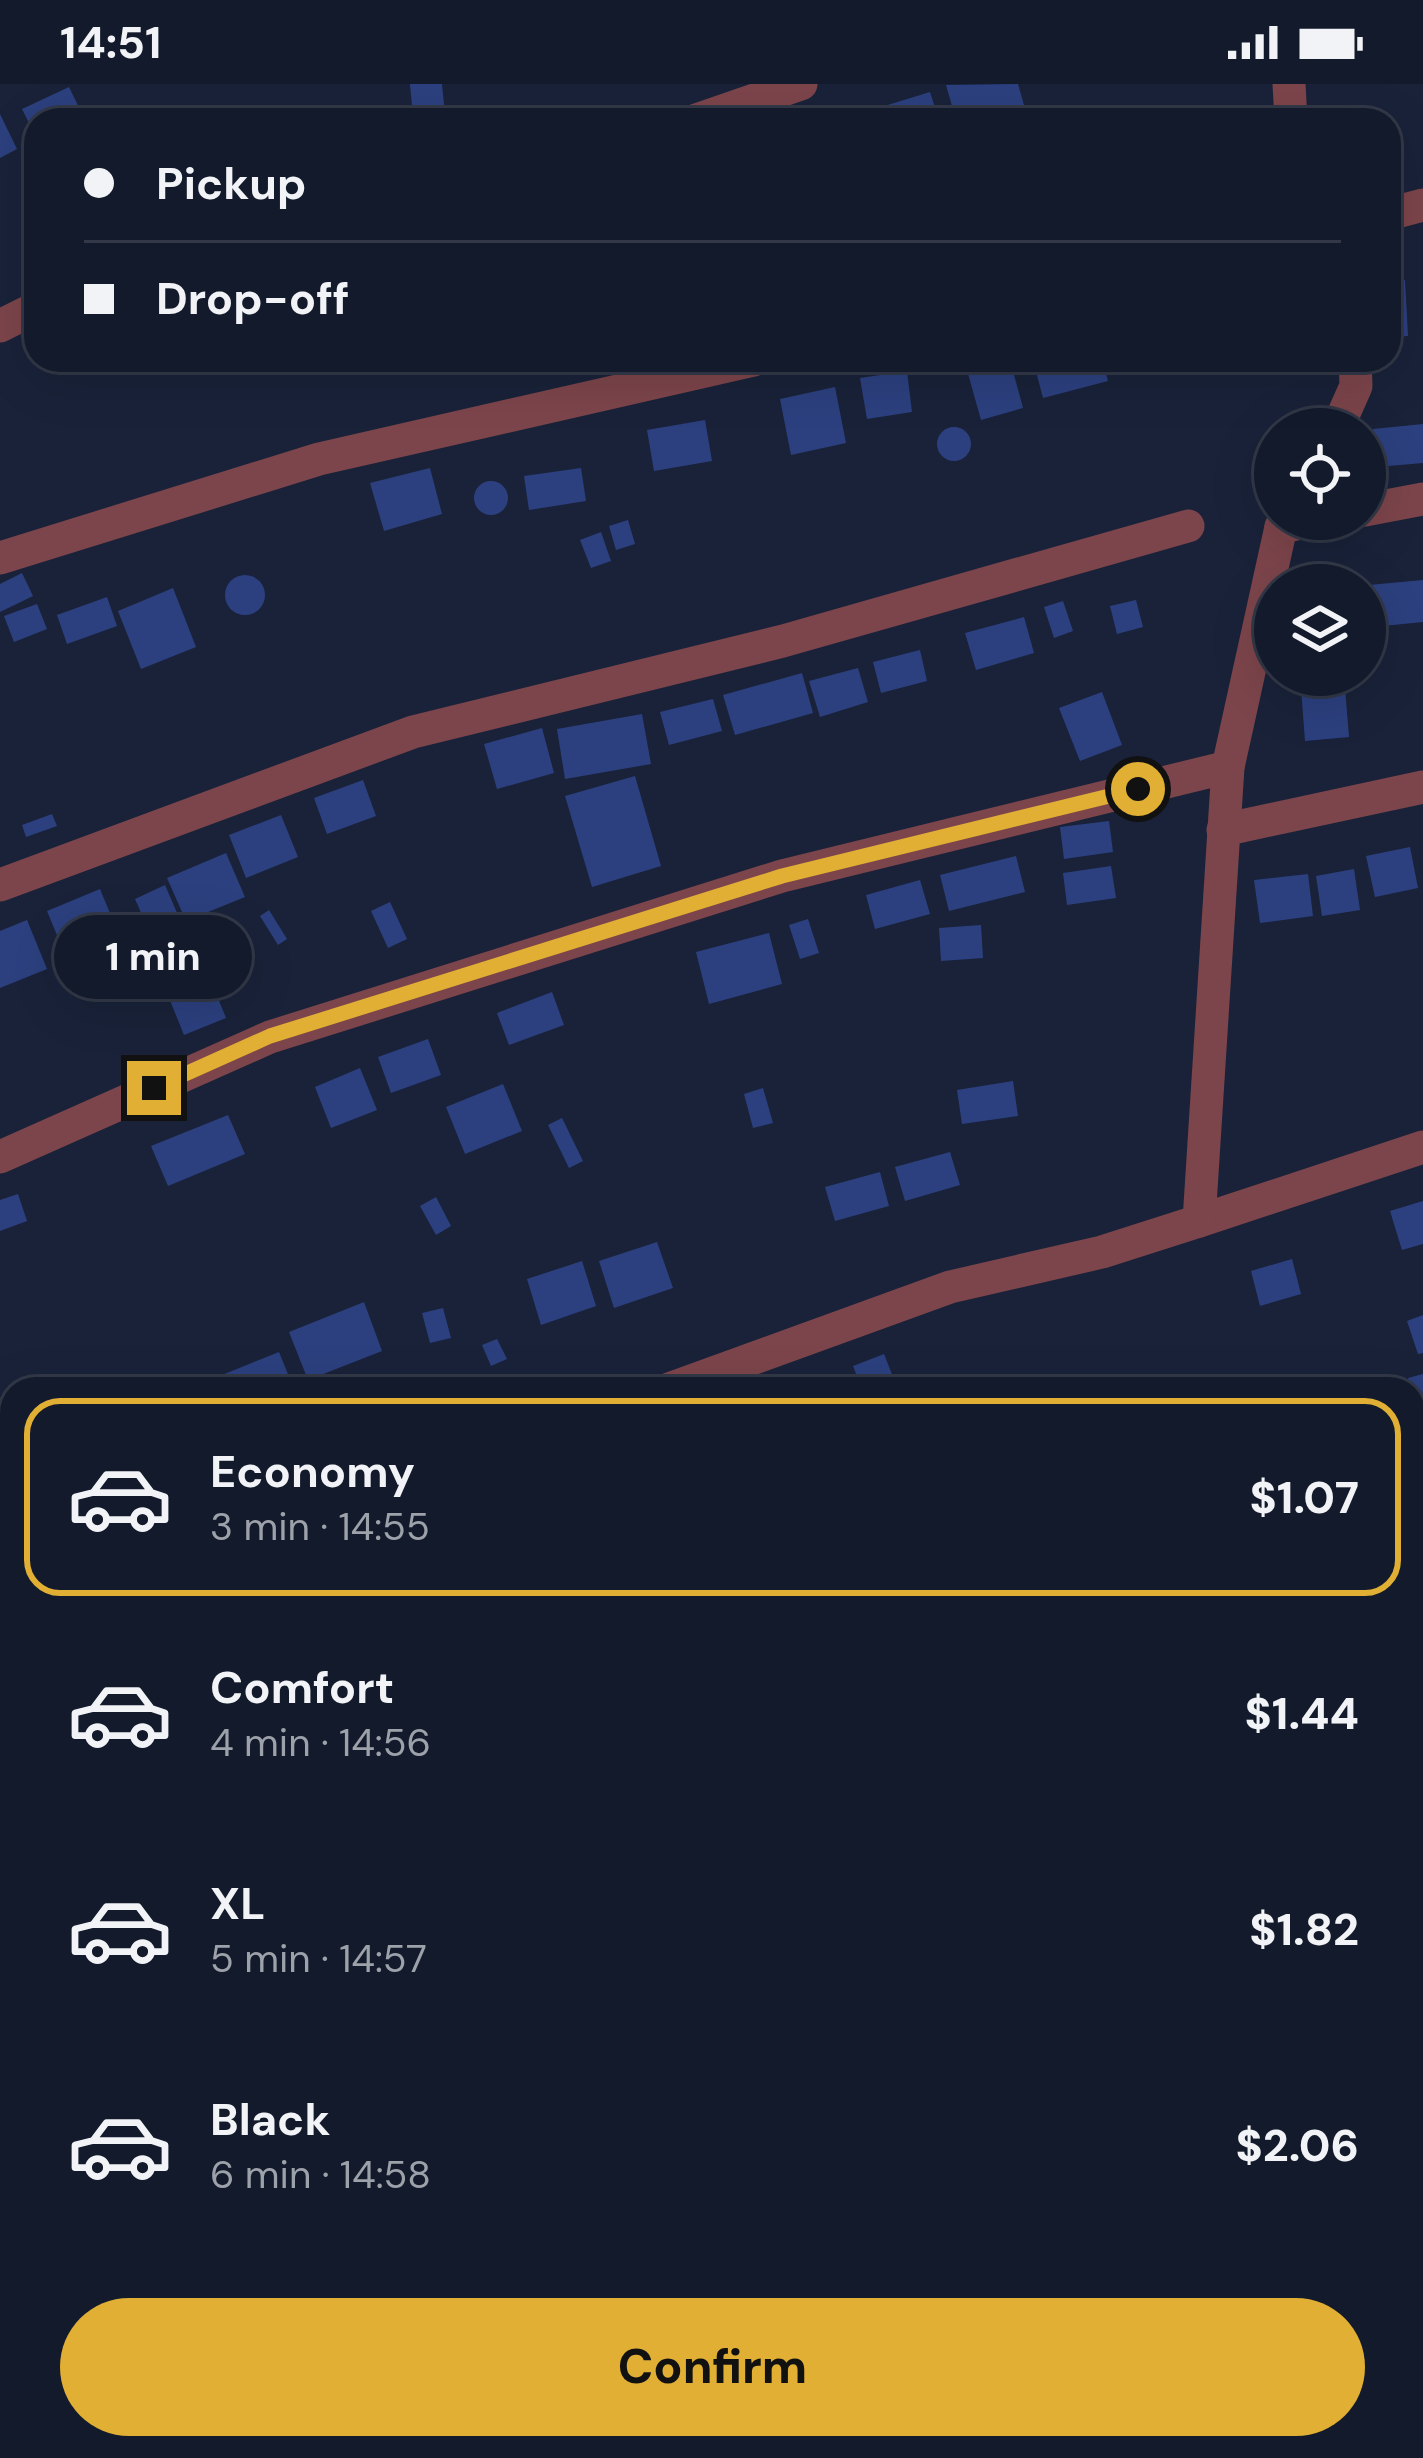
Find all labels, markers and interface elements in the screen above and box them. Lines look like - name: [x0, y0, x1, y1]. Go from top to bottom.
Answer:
- text: 14:51: [60, 13, 161, 72]
- text: Pickup: [156, 154, 306, 213]
- text: Drop-off: [156, 269, 350, 328]
- map controls: [1254, 408, 1386, 696]
- button: locate: [1254, 408, 1386, 540]
- button: layers: [1254, 564, 1386, 696]
- route start: [1111, 762, 1165, 816]
- callout: 1 min: [55, 914, 253, 998]
- text: 1 min: [105, 931, 201, 982]
- route end: [127, 1061, 181, 1115]
- text: Economy: [210, 1442, 415, 1501]
- icon: car: [66, 1443, 174, 1551]
- text: $1.07: [1250, 1468, 1359, 1527]
- text: 3 min · 14:55: [210, 1501, 430, 1552]
- text: Comfort: [210, 1658, 394, 1717]
- icon: car: [66, 1659, 174, 1767]
- text: $1.44: [1245, 1684, 1359, 1743]
- text: 4 min · 14:56: [210, 1717, 431, 1768]
- text: XL: [210, 1874, 265, 1933]
- icon: car: [66, 1875, 174, 1983]
- text: $1.82: [1249, 1900, 1359, 1959]
- text: 5 min · 14:57: [210, 1933, 427, 1984]
- text: Black: [210, 2090, 330, 2149]
- icon: car: [66, 2091, 174, 2199]
- text: $2.06: [1236, 2116, 1359, 2175]
- text: 6 min · 14:58: [210, 2149, 431, 2200]
- button: Confirm: [60, 2298, 1365, 2436]

